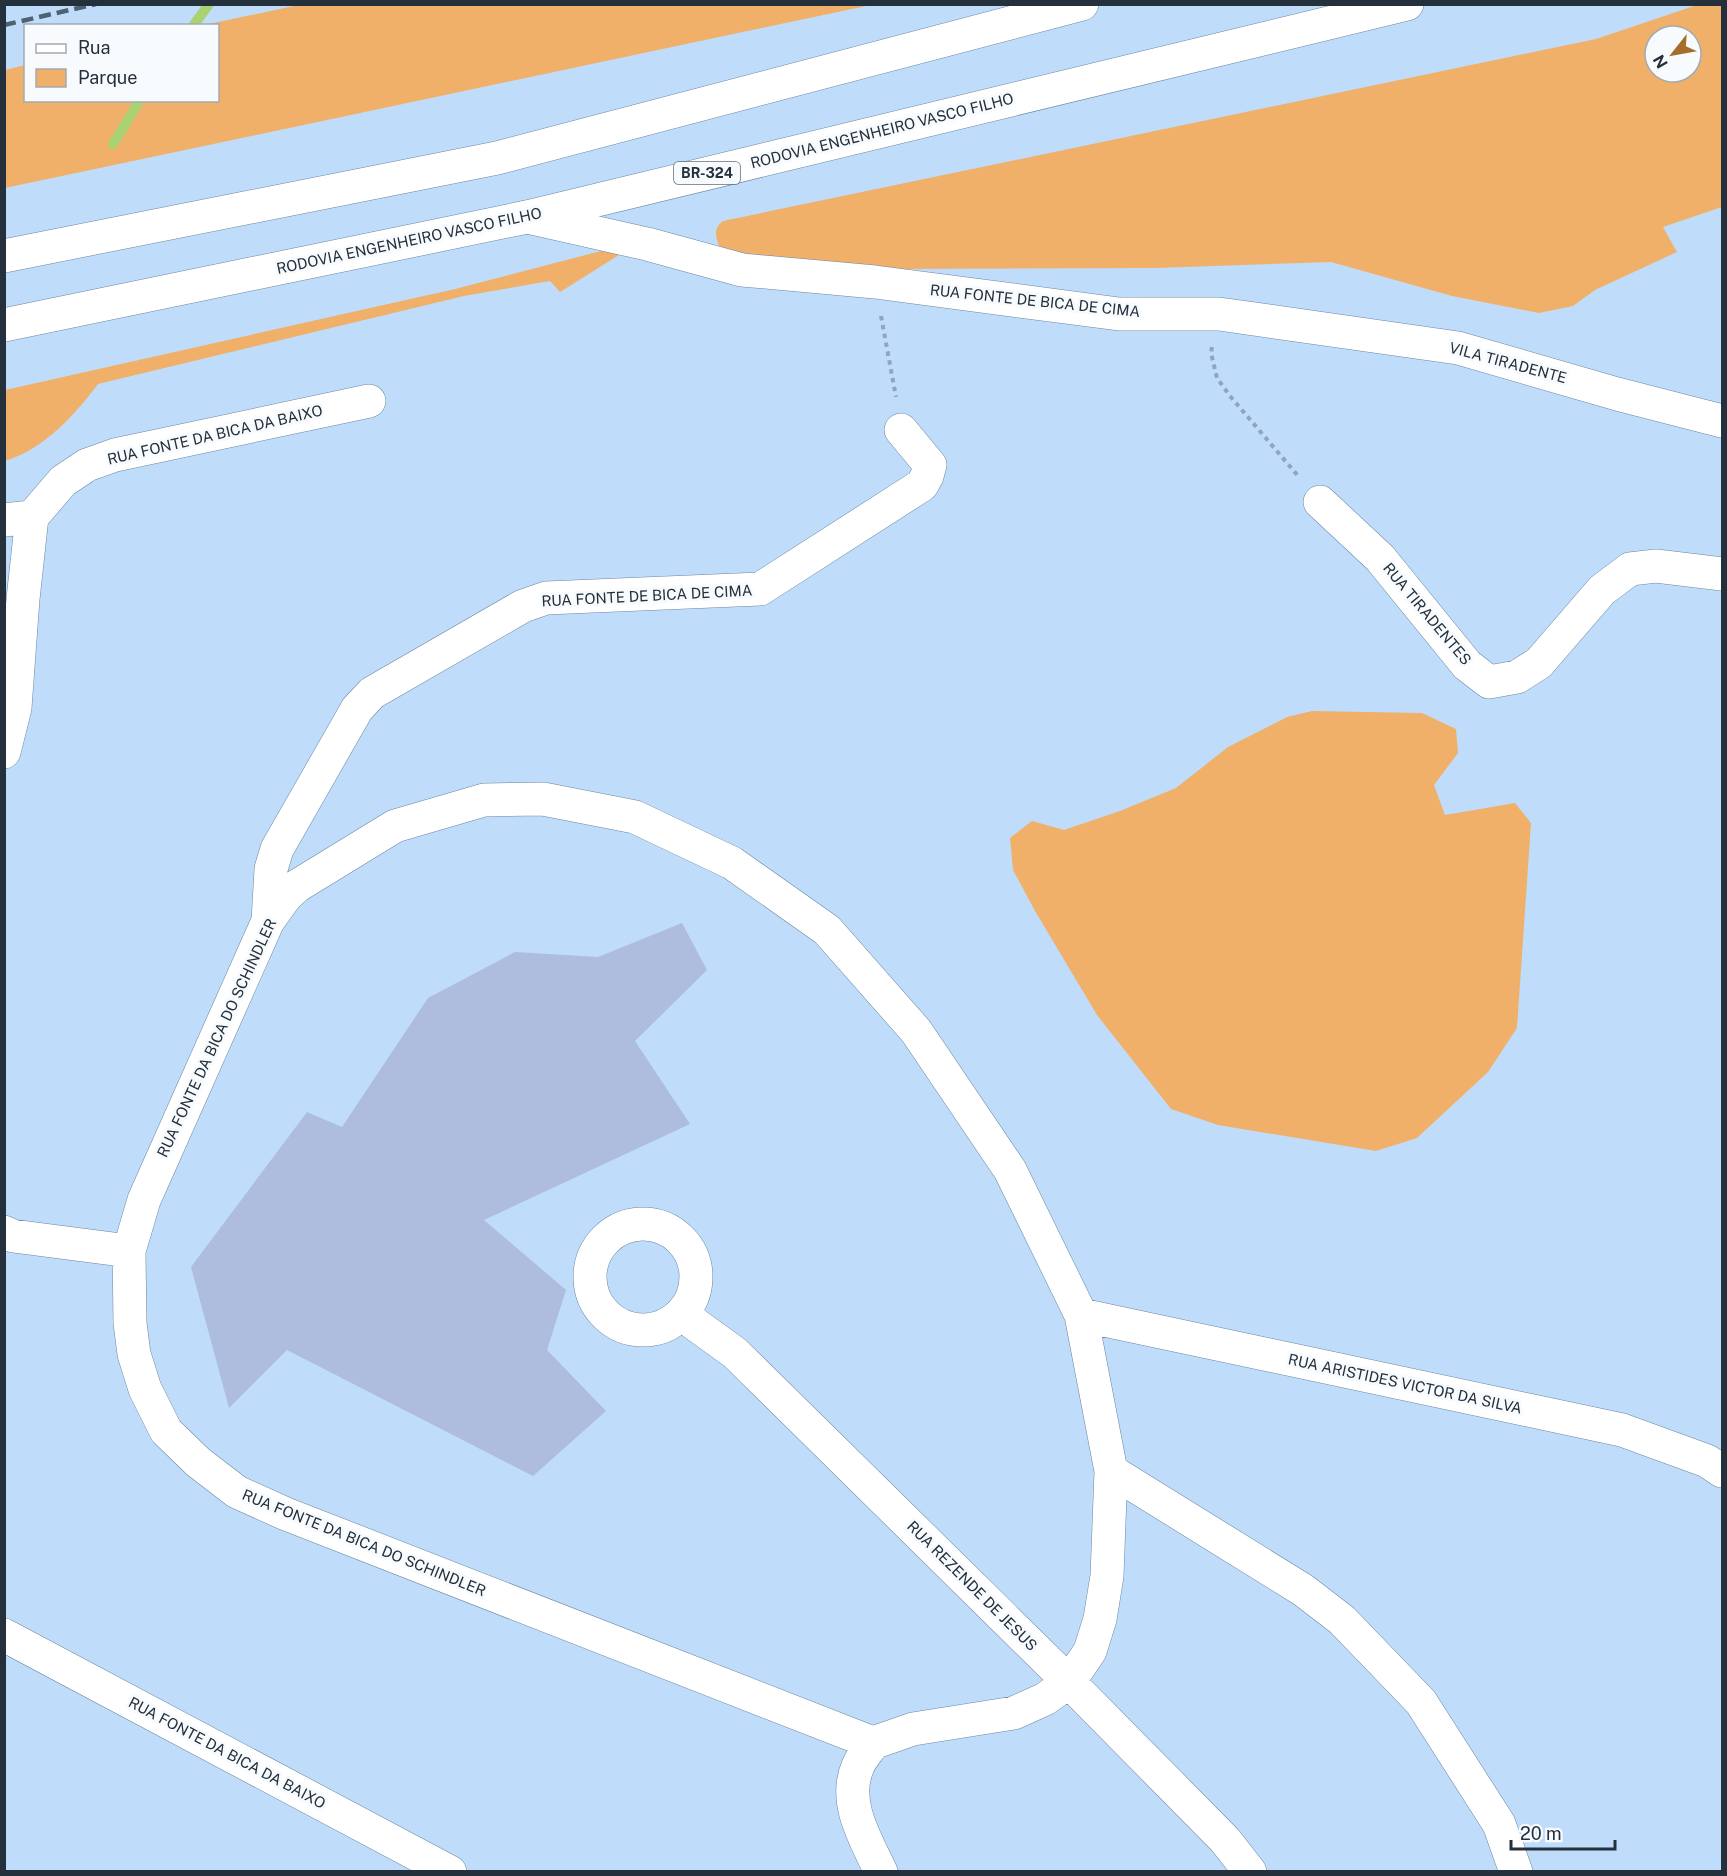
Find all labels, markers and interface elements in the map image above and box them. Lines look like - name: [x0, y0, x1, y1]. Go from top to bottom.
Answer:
- legend: [24, 24, 219, 102]
- north arrow: [1643, 24, 1703, 84]
- text: Rua: [78, 37, 110, 58]
- text: N: [1649, 51, 1672, 72]
- text: Parque: [78, 67, 138, 88]
- street label: RODOVIA ENGENHEIRO VASCO FILHO: [749, 90, 1015, 171]
- road number: BR-324: [674, 162, 740, 184]
- street label: RODOVIA ENGENHEIRO VASCO FILHO: [275, 204, 543, 277]
- street label: RUA FONTE DE BICA DE CIMA: [929, 281, 1141, 320]
- street label: VILA TIRADENTE: [1448, 339, 1569, 386]
- street label: RUA FONTE DA BICA DA BAIXO: [106, 401, 324, 468]
- street label: RUA TIRADENTES: [1380, 559, 1475, 668]
- street label: RUA FONTE DE BICA DE CIMA: [541, 581, 753, 610]
- street label: RUA FONTE DA BICA DO SCHINDLER: [154, 916, 279, 1160]
- street label: RUA ARISTIDES VICTOR DA SILVA: [1287, 1350, 1524, 1417]
- street label: RUA FONTE DA BICA DO SCHINDLER: [240, 1486, 488, 1599]
- street label: RUA REZENDE DE JESUS: [904, 1517, 1041, 1654]
- street label: RUA FONTE DA BICA DA BAIXO: [126, 1693, 329, 1812]
- scale bar: [1511, 1813, 1614, 1851]
- text: 20 m: [1520, 1823, 1562, 1844]

